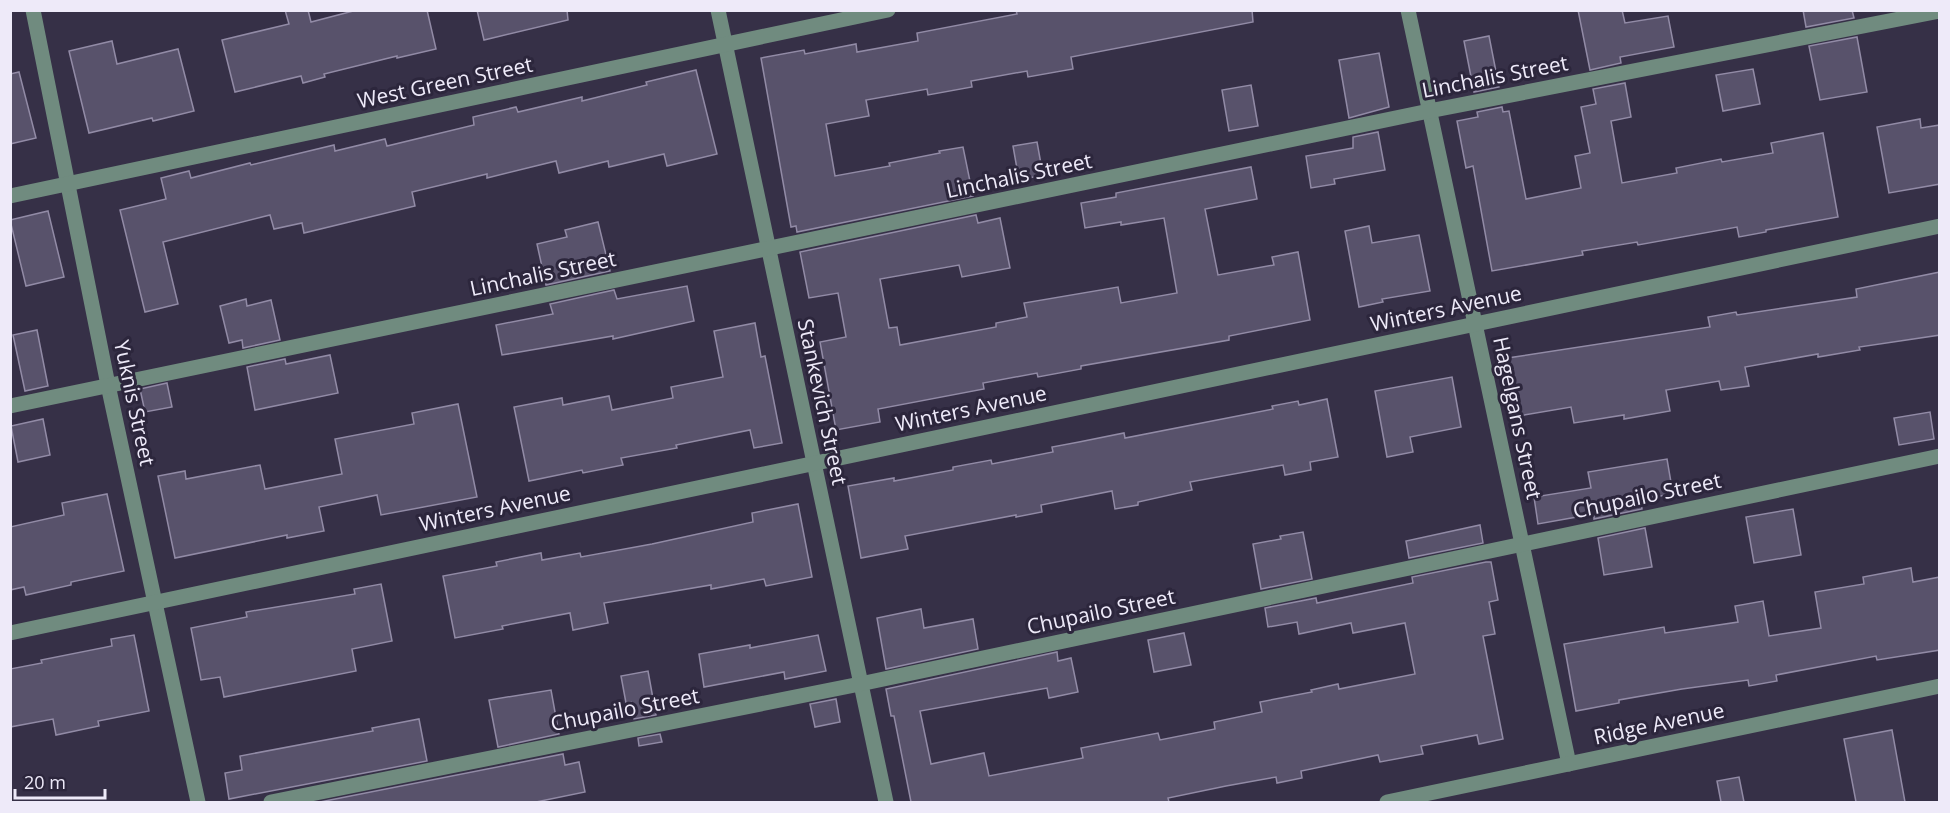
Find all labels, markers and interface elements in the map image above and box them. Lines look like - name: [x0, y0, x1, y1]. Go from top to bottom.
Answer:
- street label: Linchalis Street: [1419, 48, 1570, 104]
- street label: West Green Street: [355, 50, 535, 114]
- street label: Linchalis Street: [943, 146, 1094, 204]
- street label: Linchalis Street: [467, 244, 618, 302]
- street label: Winters Avenue: [1368, 278, 1524, 338]
- street label: Stankevich Street: [792, 316, 854, 487]
- street label: Hagelgans Street: [1487, 334, 1549, 502]
- street label: Yuknis Street: [108, 337, 162, 468]
- street label: Winters Avenue: [893, 378, 1049, 438]
- street label: Chupailo Street: [1570, 466, 1723, 524]
- street label: Winters Avenue: [417, 478, 573, 538]
- street label: Chupailo Street: [1024, 582, 1177, 640]
- street label: Chupailo Street: [548, 681, 702, 737]
- street label: Ridge Avenue: [1591, 696, 1727, 751]
- scale bar: [15, 762, 105, 800]
- text: 20 m: [24, 770, 66, 794]

